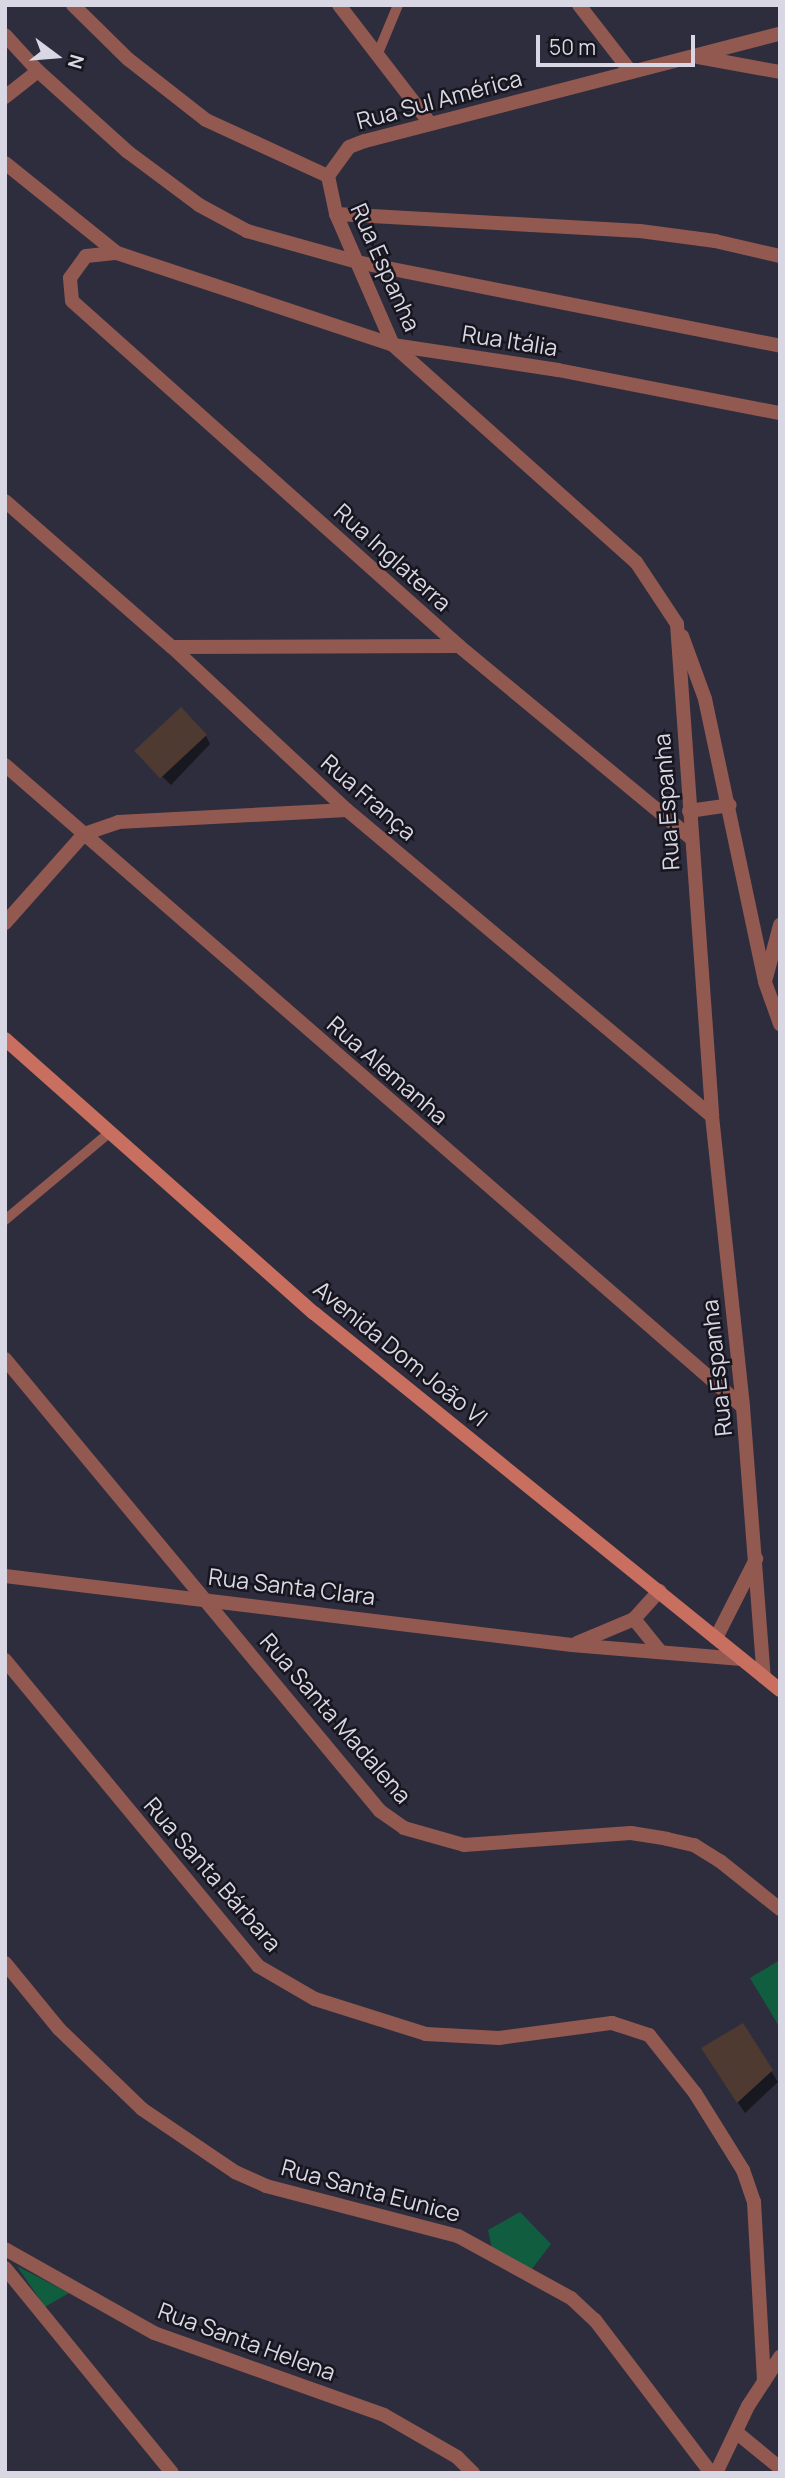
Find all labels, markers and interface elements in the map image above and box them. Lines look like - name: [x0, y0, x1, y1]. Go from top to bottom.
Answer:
- north arrow: [21, 21, 91, 91]
- scale bar: [540, 21, 699, 65]
- text: 50 m: [549, 33, 596, 61]
- text: N: [62, 52, 91, 72]
- street label: Rua Sul América: [353, 64, 525, 134]
- street label: Rua Espanha: [345, 199, 427, 335]
- street label: Rua Itália: [460, 319, 560, 361]
- street label: Rua Inglaterra: [329, 497, 457, 617]
- street label: Rua Espanha: [647, 733, 685, 871]
- street label: Rua França: [316, 748, 422, 846]
- street label: Rua Alemanha: [322, 1010, 454, 1130]
- street label: Avenida Dom João VI: [309, 1274, 493, 1432]
- street label: Rua Espanha: [695, 1298, 737, 1438]
- street label: Rua Santa Clara: [207, 1562, 377, 1610]
- street label: Rua Santa Madalena: [255, 1627, 417, 1809]
- street label: Rua Santa Bárbara: [139, 1791, 287, 1957]
- street label: Rua Santa Eunice: [278, 2153, 464, 2227]
- street label: Rua Santa Helena: [154, 2296, 340, 2386]

